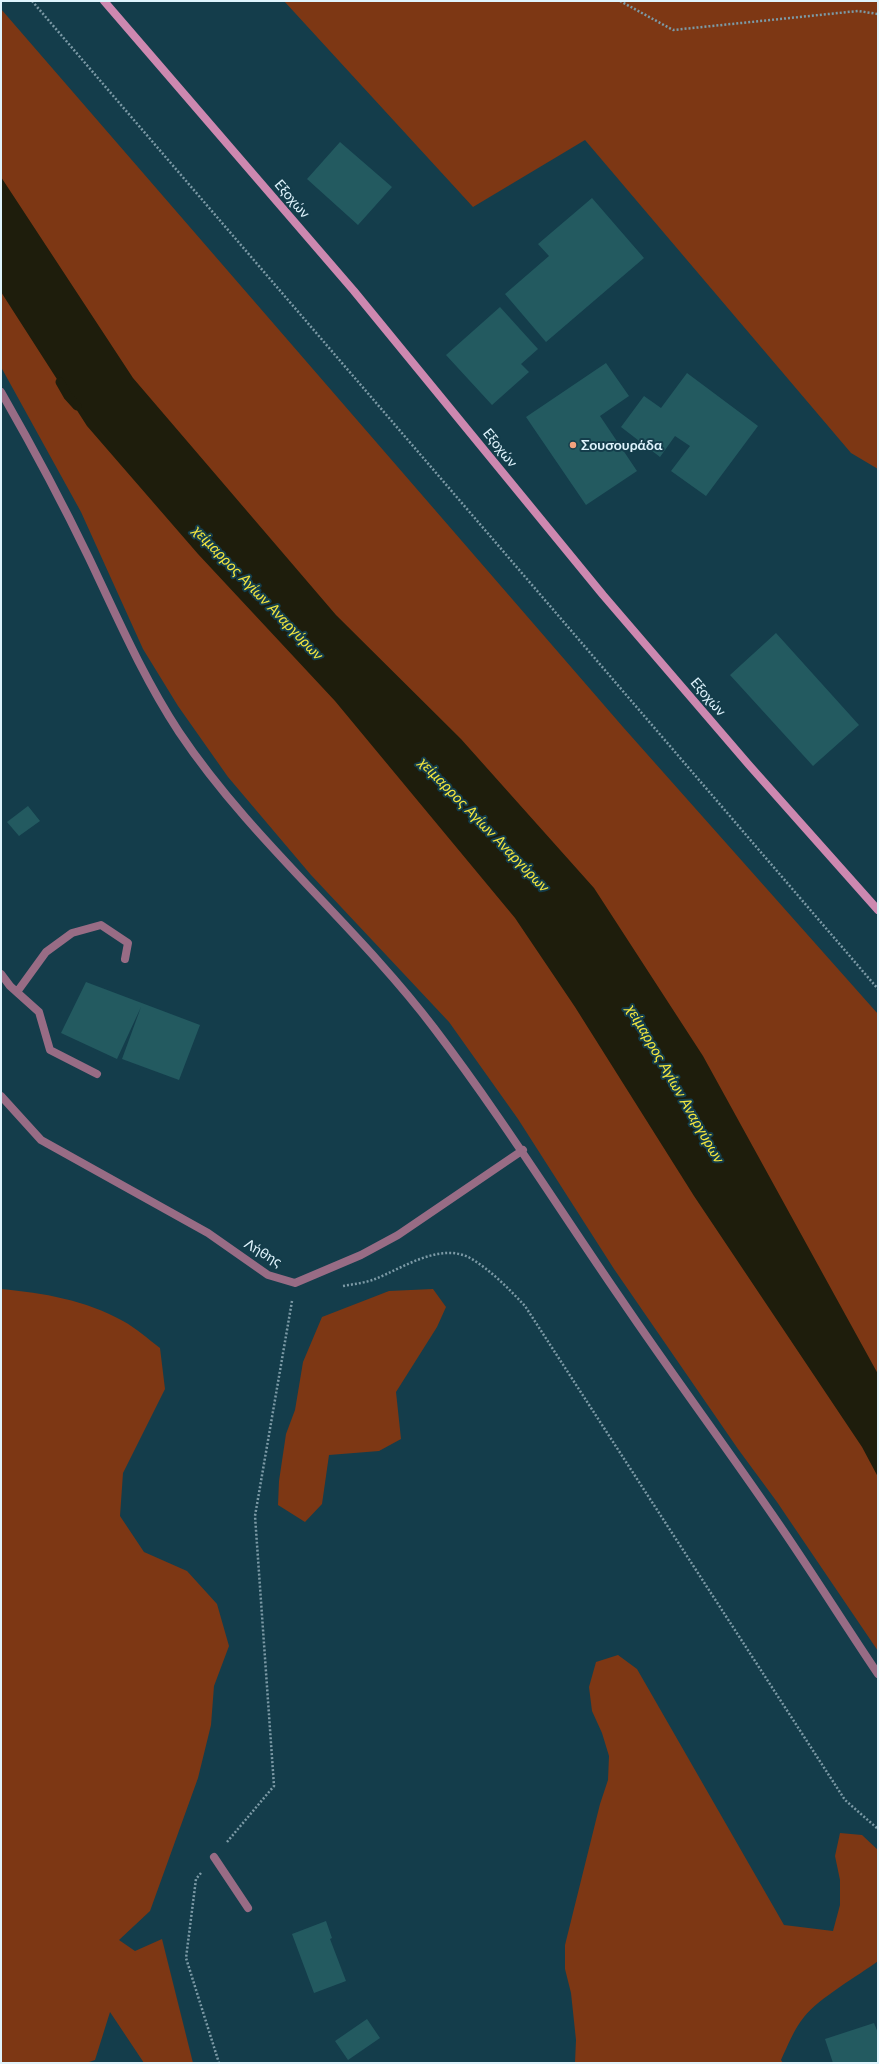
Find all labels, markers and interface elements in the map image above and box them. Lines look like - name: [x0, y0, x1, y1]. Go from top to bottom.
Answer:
- street label: Εξοχών: [271, 176, 313, 222]
- street label: Εξοχών: [479, 425, 521, 471]
- place label: Σουσουράδα: [581, 437, 662, 453]
- marker: Σουσουράδα: [568, 440, 578, 450]
- water label: χείμαρρος Αγίων Αναργύρων: [189, 522, 327, 664]
- street label: Εξοχών: [687, 674, 729, 720]
- water label: χείμαρρος Αγίων Αναργύρων: [415, 754, 553, 896]
- water label: χείμαρρος Αγίων Αναργύρων: [622, 1001, 728, 1167]
- street label: Λήθης: [241, 1235, 285, 1271]

